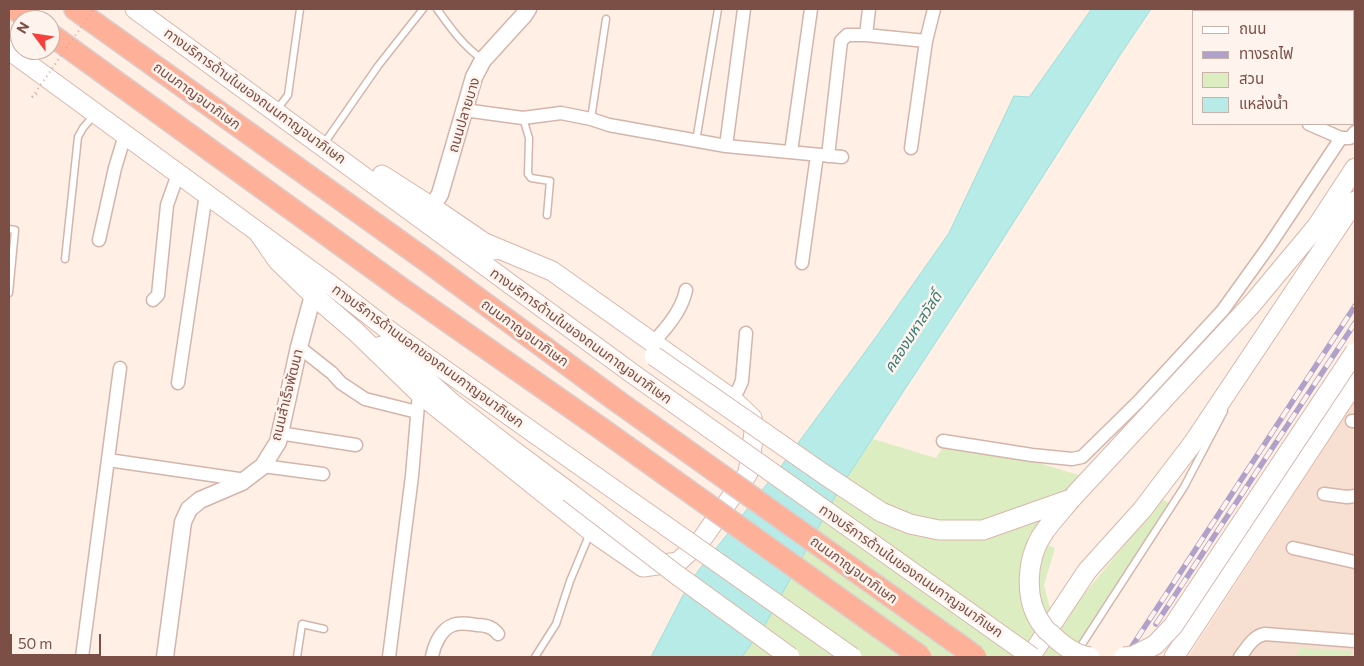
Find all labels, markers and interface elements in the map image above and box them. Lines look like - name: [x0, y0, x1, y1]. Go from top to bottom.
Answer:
- north arrow: [10, 10, 60, 60]
- legend: [1192, 10, 1354, 125]
- text: N: [13, 19, 33, 36]
- text: ถนน: [1239, 19, 1266, 37]
- street label: ทางบริการด้านในของถนนกาญจนาภิเษก: [161, 24, 349, 168]
- text: ทางรถไฟ: [1239, 44, 1293, 62]
- street label: ถนนกาญจนาภิเษก: [150, 59, 244, 133]
- text: สวน: [1239, 69, 1264, 87]
- street label: ถนนปลายบาง: [445, 75, 483, 155]
- text: แหล่งน้ำ: [1239, 94, 1288, 112]
- street label: ทางบริการด้านในของถนนกาญจนาภิเษก: [487, 264, 675, 408]
- street label: ทางบริการด้านนอกของถนนกาญจนาภิเษก: [329, 281, 527, 431]
- water label: คลองมหาสวัสดิ์: [880, 288, 946, 376]
- street label: ถนนกาญจนาภิเษก: [478, 296, 572, 370]
- street label: ถนนสำเร็จพัฒนา: [267, 347, 307, 443]
- street label: ทางบริการด้านในของถนนกาญจนาภิเษก: [816, 501, 1006, 641]
- street label: ถนนกาญจนาภิเษก: [807, 533, 901, 607]
- scale bar: [12, 624, 104, 656]
- text: 50 m: [18, 634, 52, 652]

